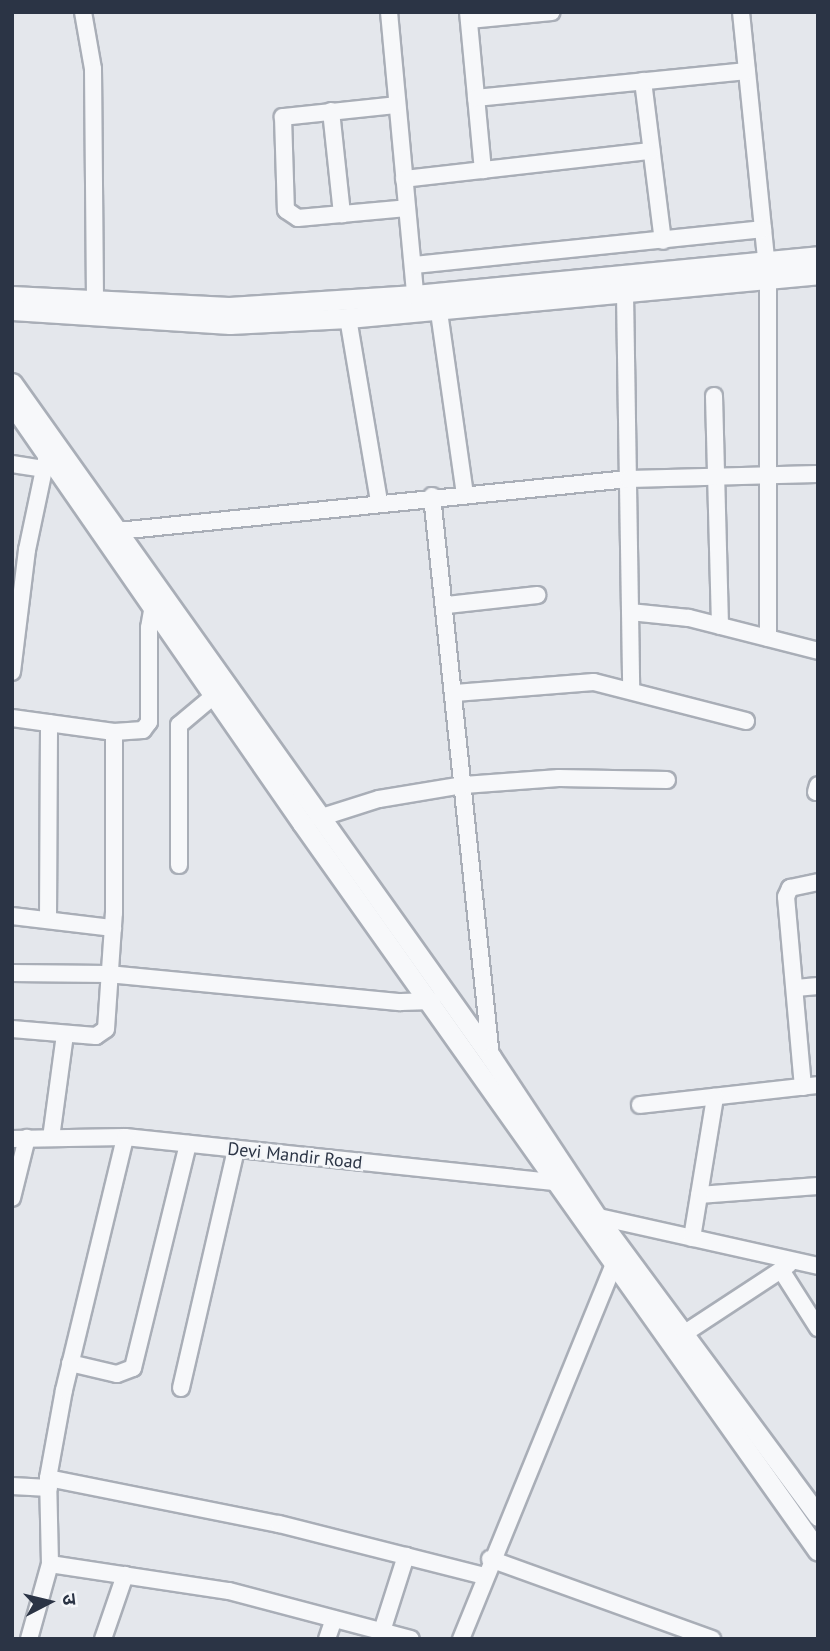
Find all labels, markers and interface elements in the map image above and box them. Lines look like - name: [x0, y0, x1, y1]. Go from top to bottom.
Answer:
- street label: Devi Mandir Road: [227, 1138, 363, 1174]
- north arrow: [14, 1567, 84, 1637]
- text: उ: [57, 1592, 82, 1606]

